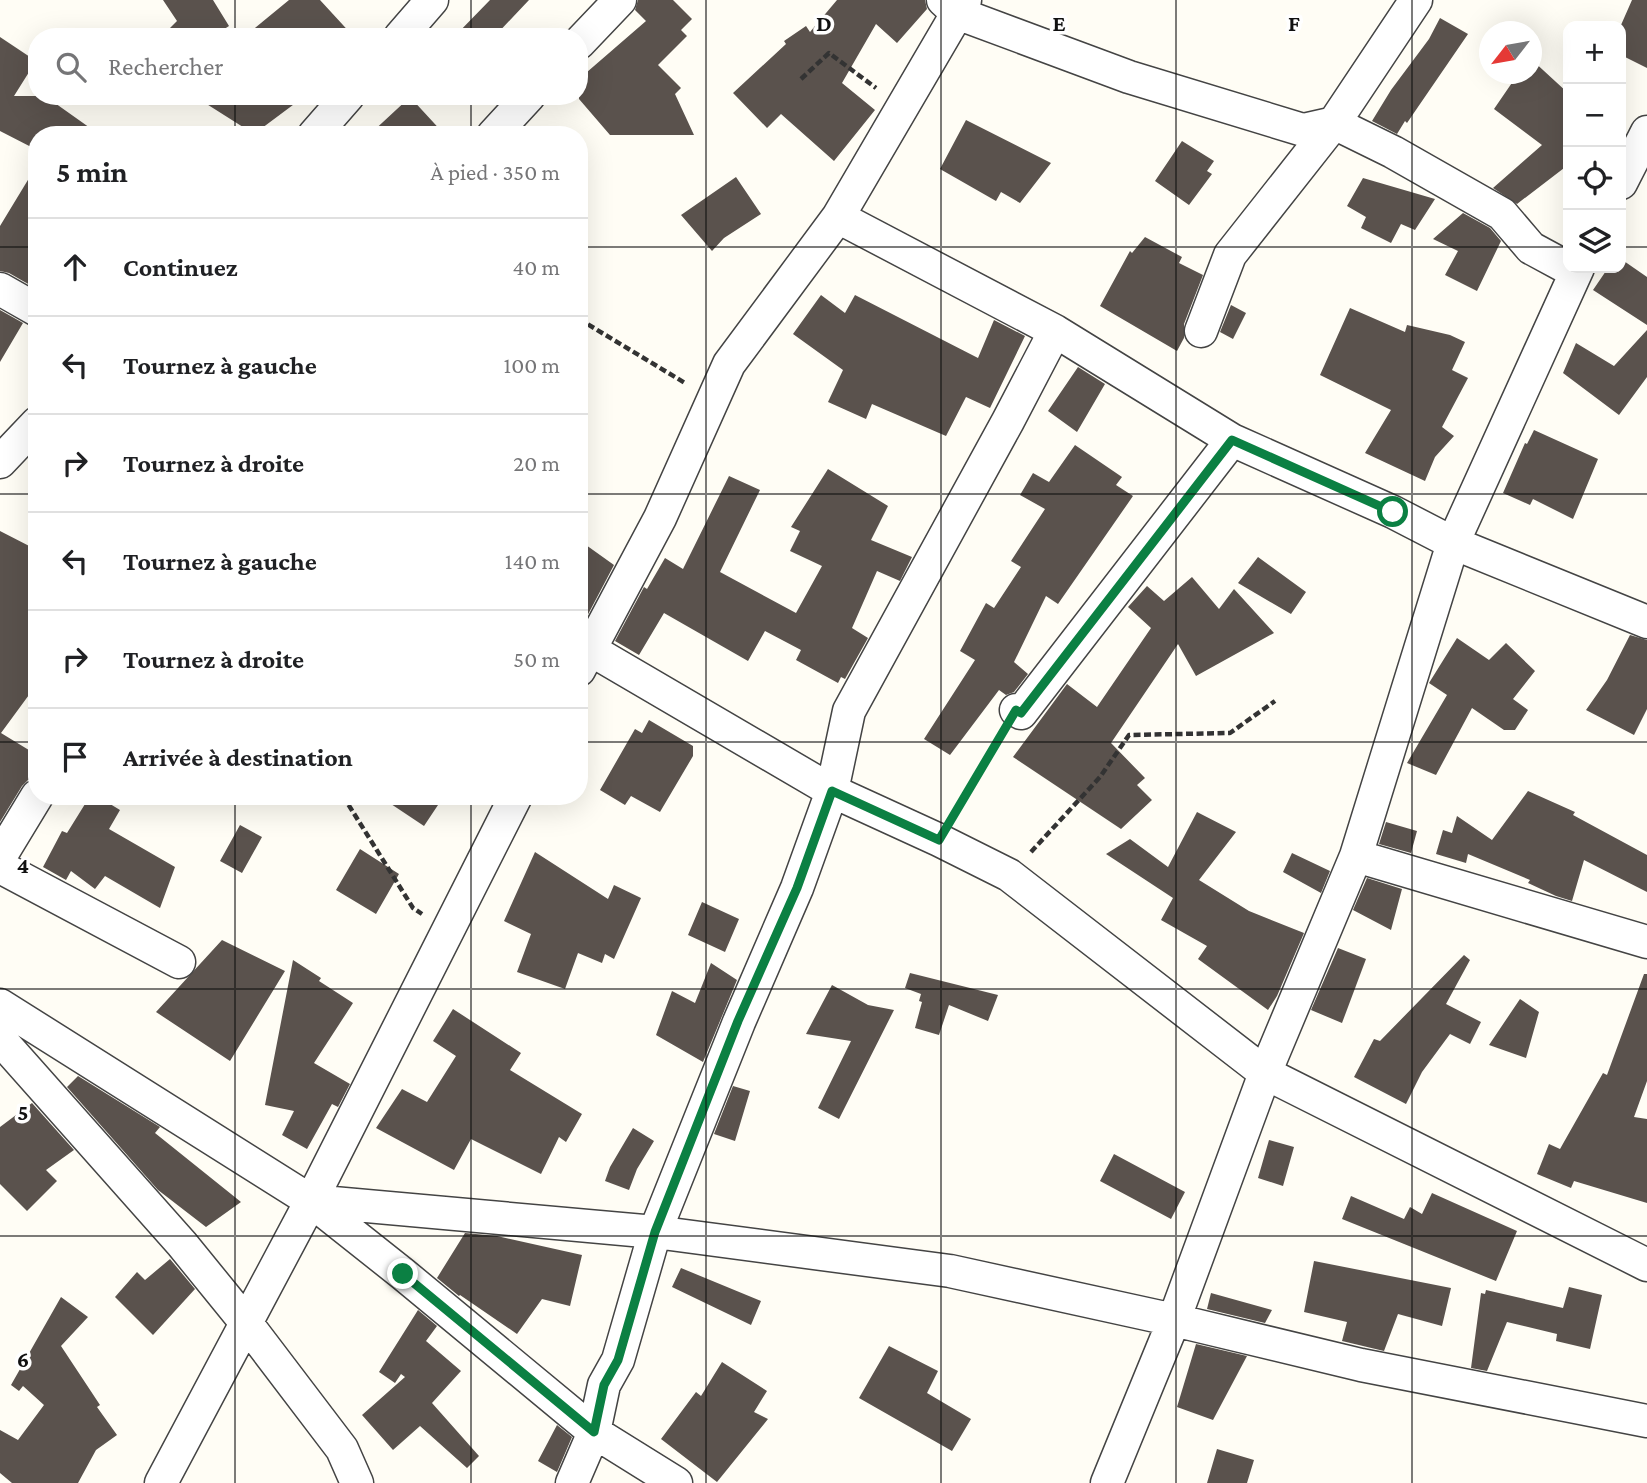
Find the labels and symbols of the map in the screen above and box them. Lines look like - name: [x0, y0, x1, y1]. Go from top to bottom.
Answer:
- text: D: [816, 10, 832, 36]
- text: E: [1052, 10, 1066, 36]
- text: F: [1288, 10, 1300, 36]
- north arrow: [1479, 21, 1542, 84]
- route start: [1377, 496, 1408, 527]
- text: 4: [17, 852, 29, 878]
- text: 5: [17, 1099, 29, 1125]
- route end: [387, 1258, 418, 1289]
- text: 6: [17, 1346, 29, 1372]

